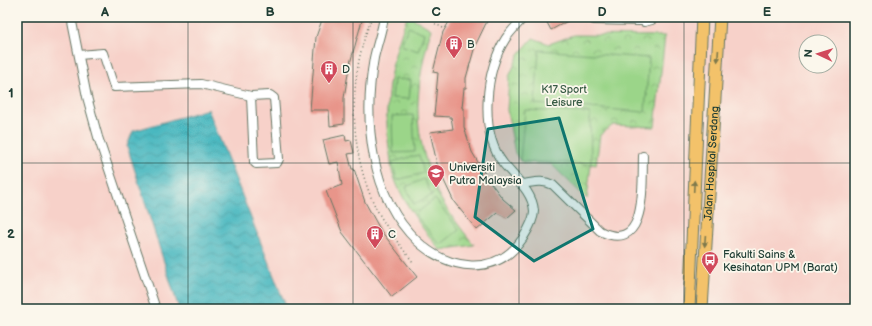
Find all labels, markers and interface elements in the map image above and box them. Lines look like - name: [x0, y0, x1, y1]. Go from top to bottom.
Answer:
- text: A: [100, 4, 109, 20]
- text: B: [265, 4, 275, 20]
- text: C: [431, 4, 441, 20]
- text: D: [597, 4, 607, 20]
- text: E: [763, 4, 772, 20]
- building icon: B: [444, 34, 464, 59]
- north arrow: [798, 34, 838, 74]
- place label: B: [467, 38, 475, 51]
- text: N: [802, 49, 815, 58]
- one-way arrow: [714, 50, 721, 62]
- building icon: D: [319, 59, 339, 84]
- place label: D: [342, 63, 350, 76]
- park label: K17 Sport Leisure: [541, 83, 587, 109]
- text: 1: [8, 85, 14, 101]
- street label: Jalan Hospital Serdang: [701, 106, 721, 221]
- place label: Universiti Putra Malaysia: [449, 161, 522, 187]
- school or university icon: Universiti Putra Malaysia: [426, 163, 446, 188]
- one-way arrow: [691, 179, 697, 192]
- building icon: C: [365, 224, 385, 249]
- text: 2: [7, 226, 15, 242]
- place label: C: [388, 228, 396, 241]
- one-way arrow: [702, 235, 709, 248]
- place label: Fakulti Sains & Kesihatan UPM (Barat): [723, 248, 838, 274]
- bus stop icon: Fakulti Sains & Kesihatan UPM (Barat): [700, 250, 720, 275]

